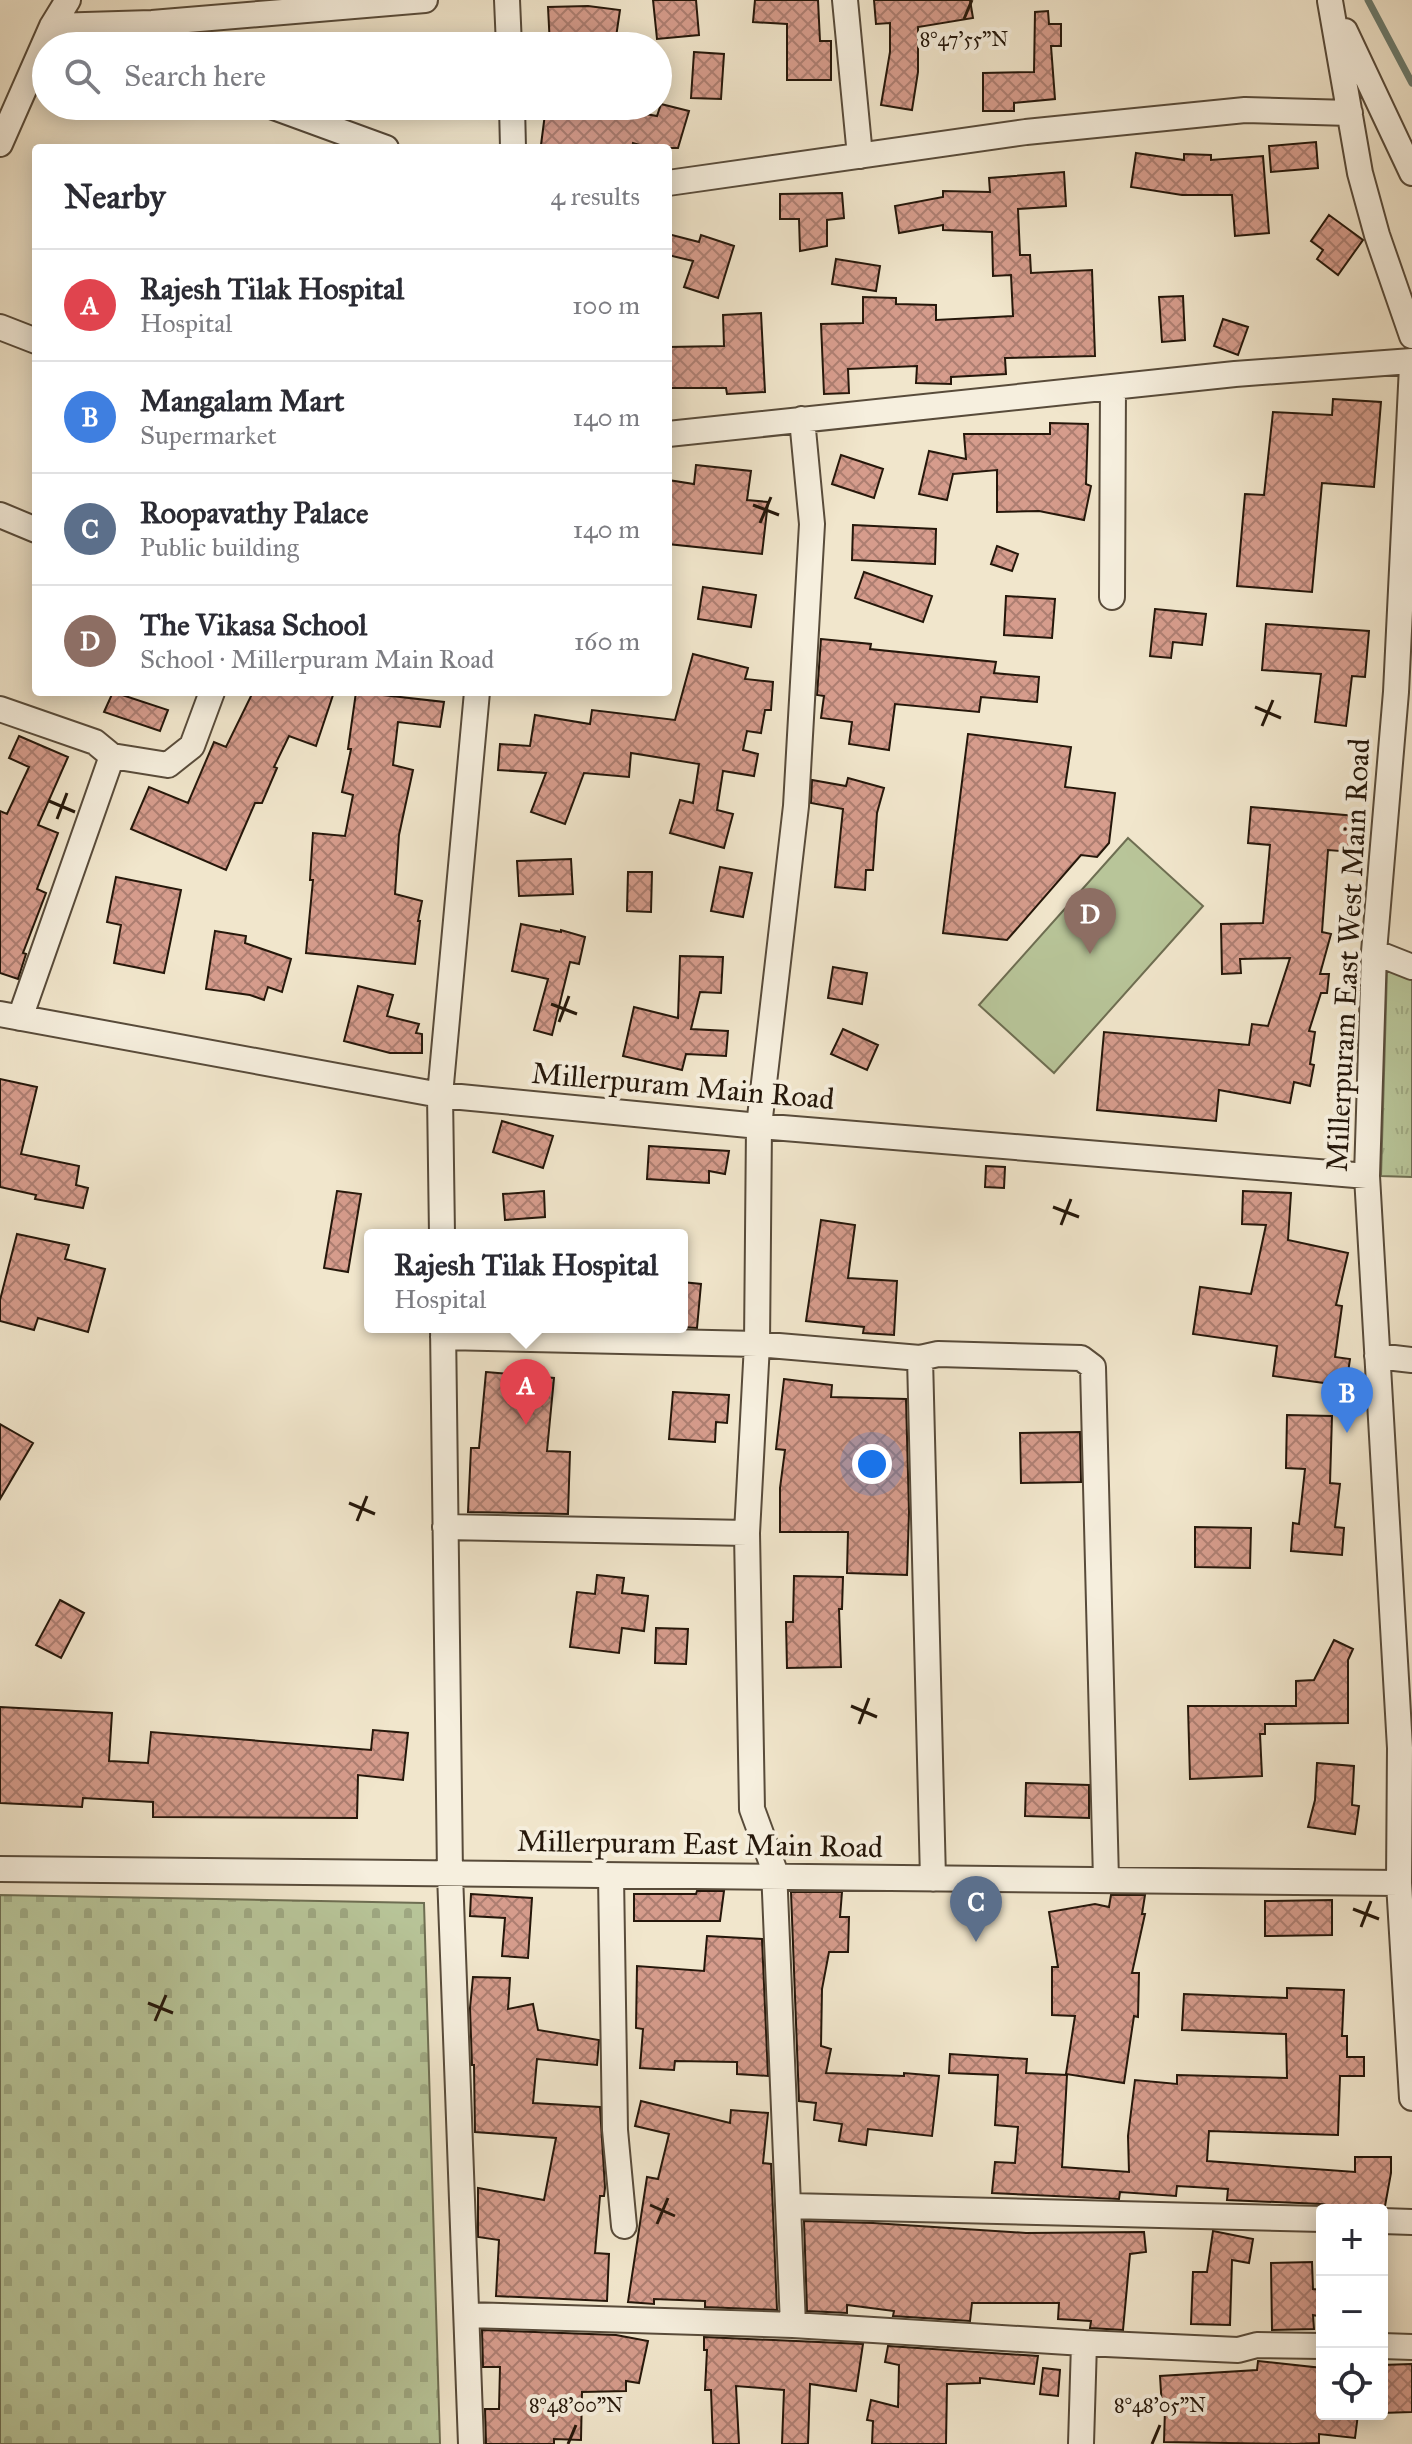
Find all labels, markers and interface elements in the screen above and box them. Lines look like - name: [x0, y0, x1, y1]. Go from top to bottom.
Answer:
- text: 8°47'55"N: [920, 27, 1008, 51]
- search box: [32, 32, 672, 120]
- icon: search: [60, 54, 104, 98]
- text: Search here: [124, 58, 266, 94]
- text: Nearby: [64, 176, 166, 217]
- text: 4 results: [551, 180, 640, 212]
- text: Rajesh Tilak Hospital: [140, 271, 404, 307]
- text: A: [81, 289, 99, 321]
- text: 100 m: [572, 289, 640, 321]
- text: Hospital: [140, 307, 232, 339]
- text: Mangalam Mart: [140, 383, 344, 419]
- text: B: [81, 401, 99, 433]
- text: 140 m: [573, 401, 640, 433]
- text: Supermarket: [140, 419, 277, 451]
- text: Roopavathy Palace: [140, 495, 368, 531]
- text: C: [81, 513, 99, 545]
- text: 140 m: [573, 513, 640, 545]
- text: Public building: [140, 531, 299, 563]
- text: The Vikasa School: [140, 607, 367, 643]
- text: D: [80, 625, 100, 657]
- text: 160 m: [574, 625, 640, 657]
- text: School · Millerpuram Main Road: [140, 643, 494, 675]
- street label: Millerpuram East West Main Road: [1319, 737, 1377, 1173]
- pin: D: [1064, 888, 1116, 954]
- street label: Millerpuram Main Road: [530, 1055, 836, 1117]
- popup: [364, 1229, 688, 1333]
- text: Rajesh Tilak Hospital: [394, 1247, 658, 1283]
- text: Hospital: [394, 1283, 486, 1315]
- pin: A: [500, 1359, 552, 1425]
- pin: B: [1321, 1367, 1373, 1433]
- your location: [852, 1444, 892, 1484]
- street label: Millerpuram East Main Road: [517, 1823, 883, 1865]
- pin: C: [950, 1876, 1002, 1942]
- map controls: [1316, 2204, 1388, 2420]
- button: +: [1316, 2204, 1388, 2276]
- button: −: [1316, 2276, 1388, 2348]
- button: locate: [1316, 2348, 1388, 2420]
- text: 8°48'00"N: [529, 2393, 623, 2417]
- text: 8°48'05"N: [1114, 2393, 1206, 2417]

